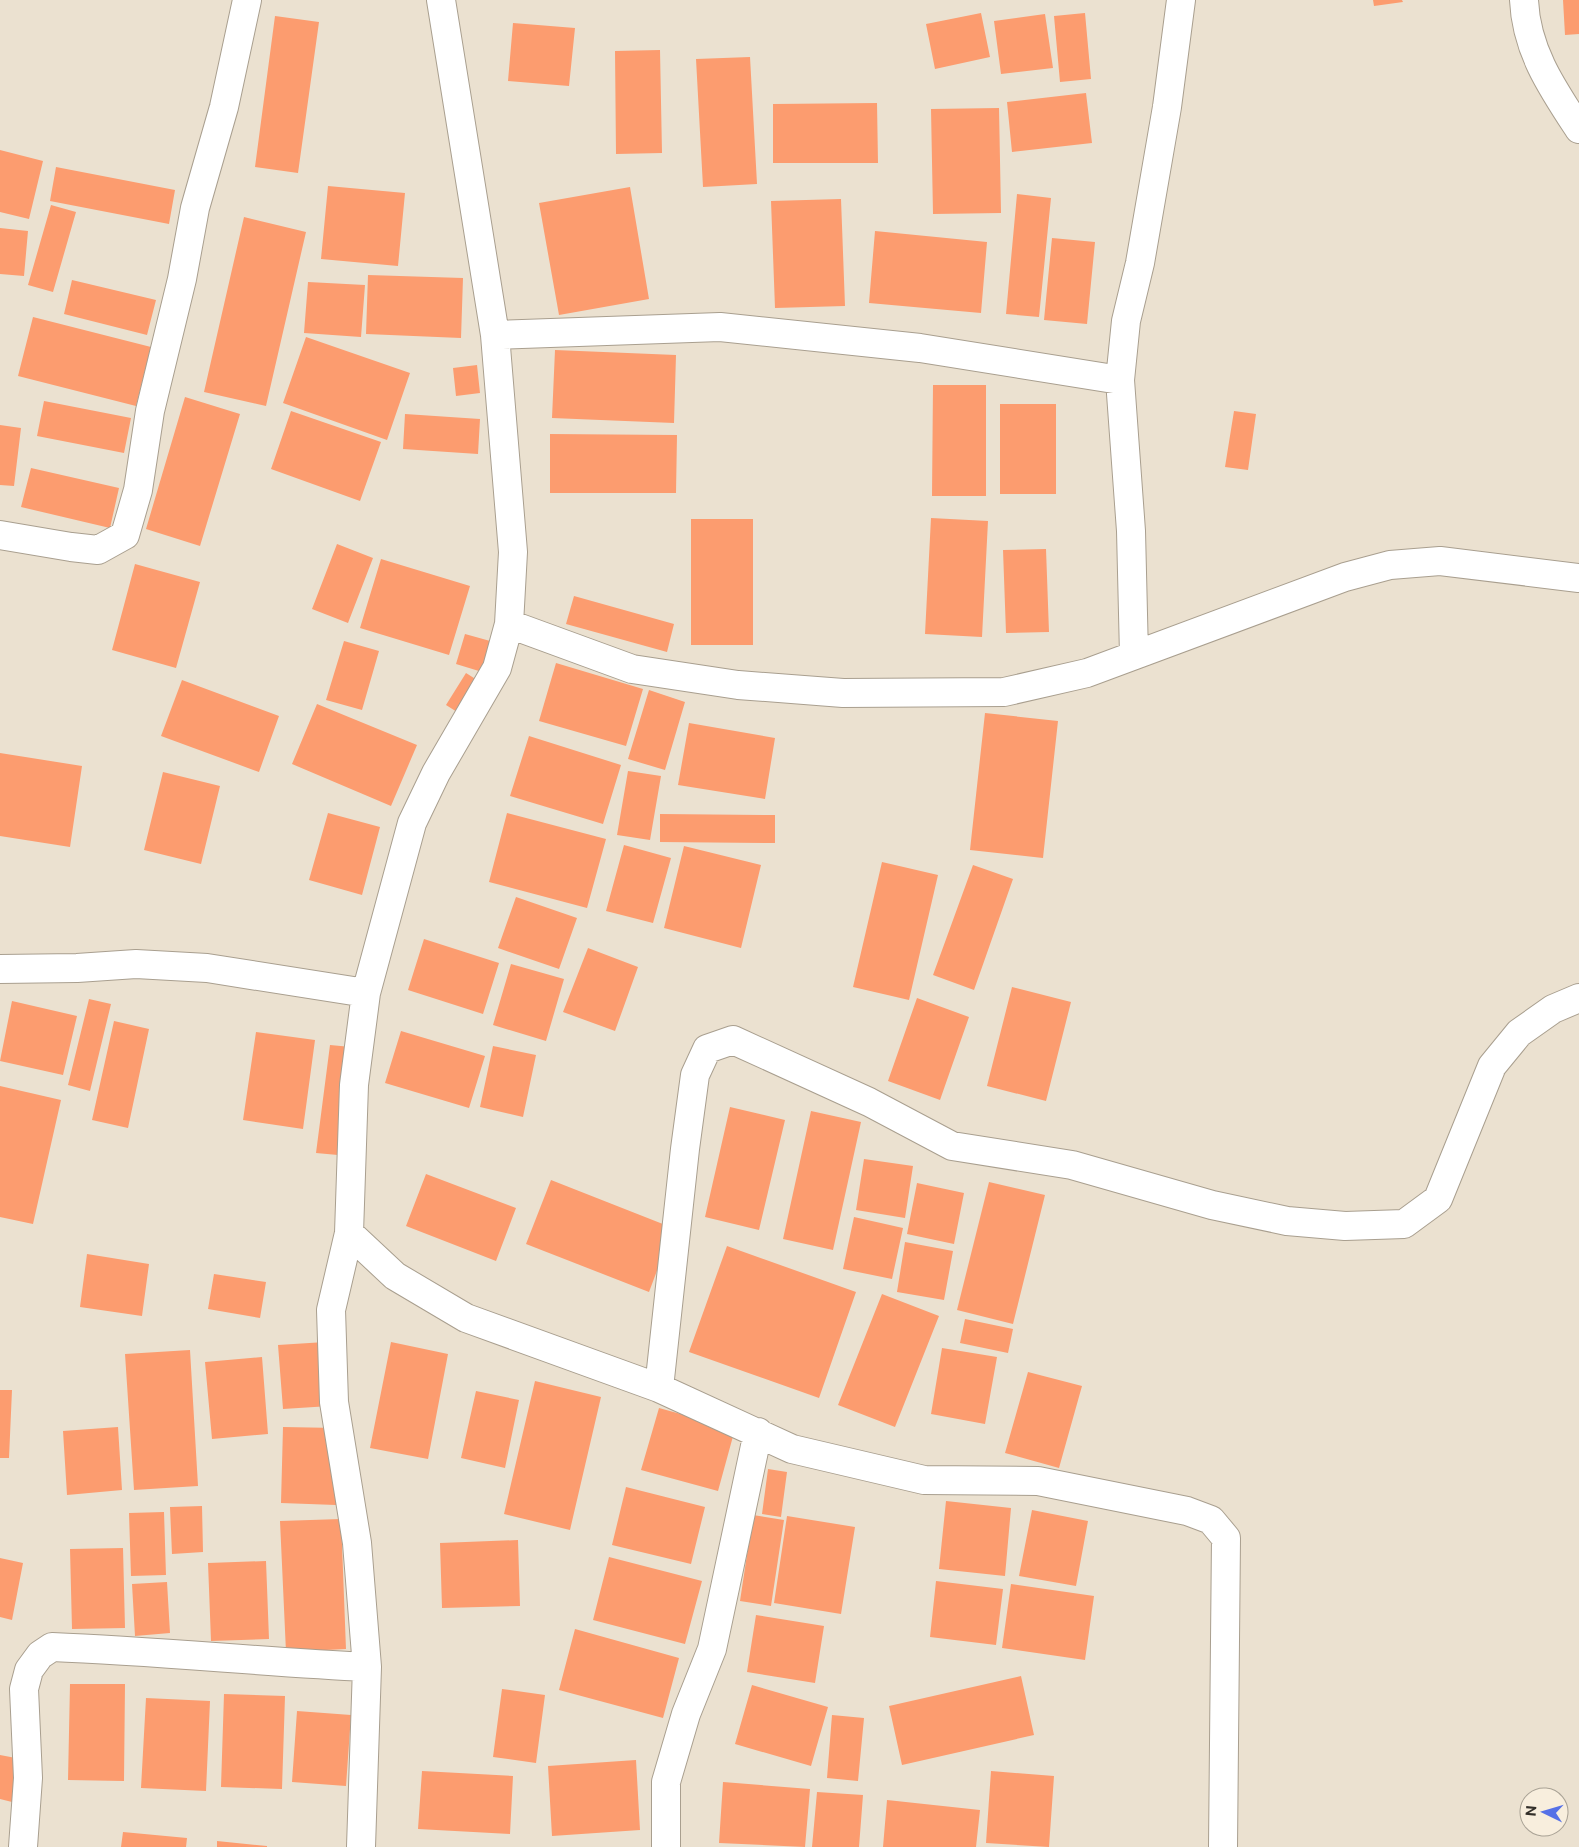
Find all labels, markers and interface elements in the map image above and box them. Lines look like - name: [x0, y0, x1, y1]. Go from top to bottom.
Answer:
- north arrow: [1519, 1787, 1569, 1837]
- text: N: [1523, 1805, 1539, 1817]

